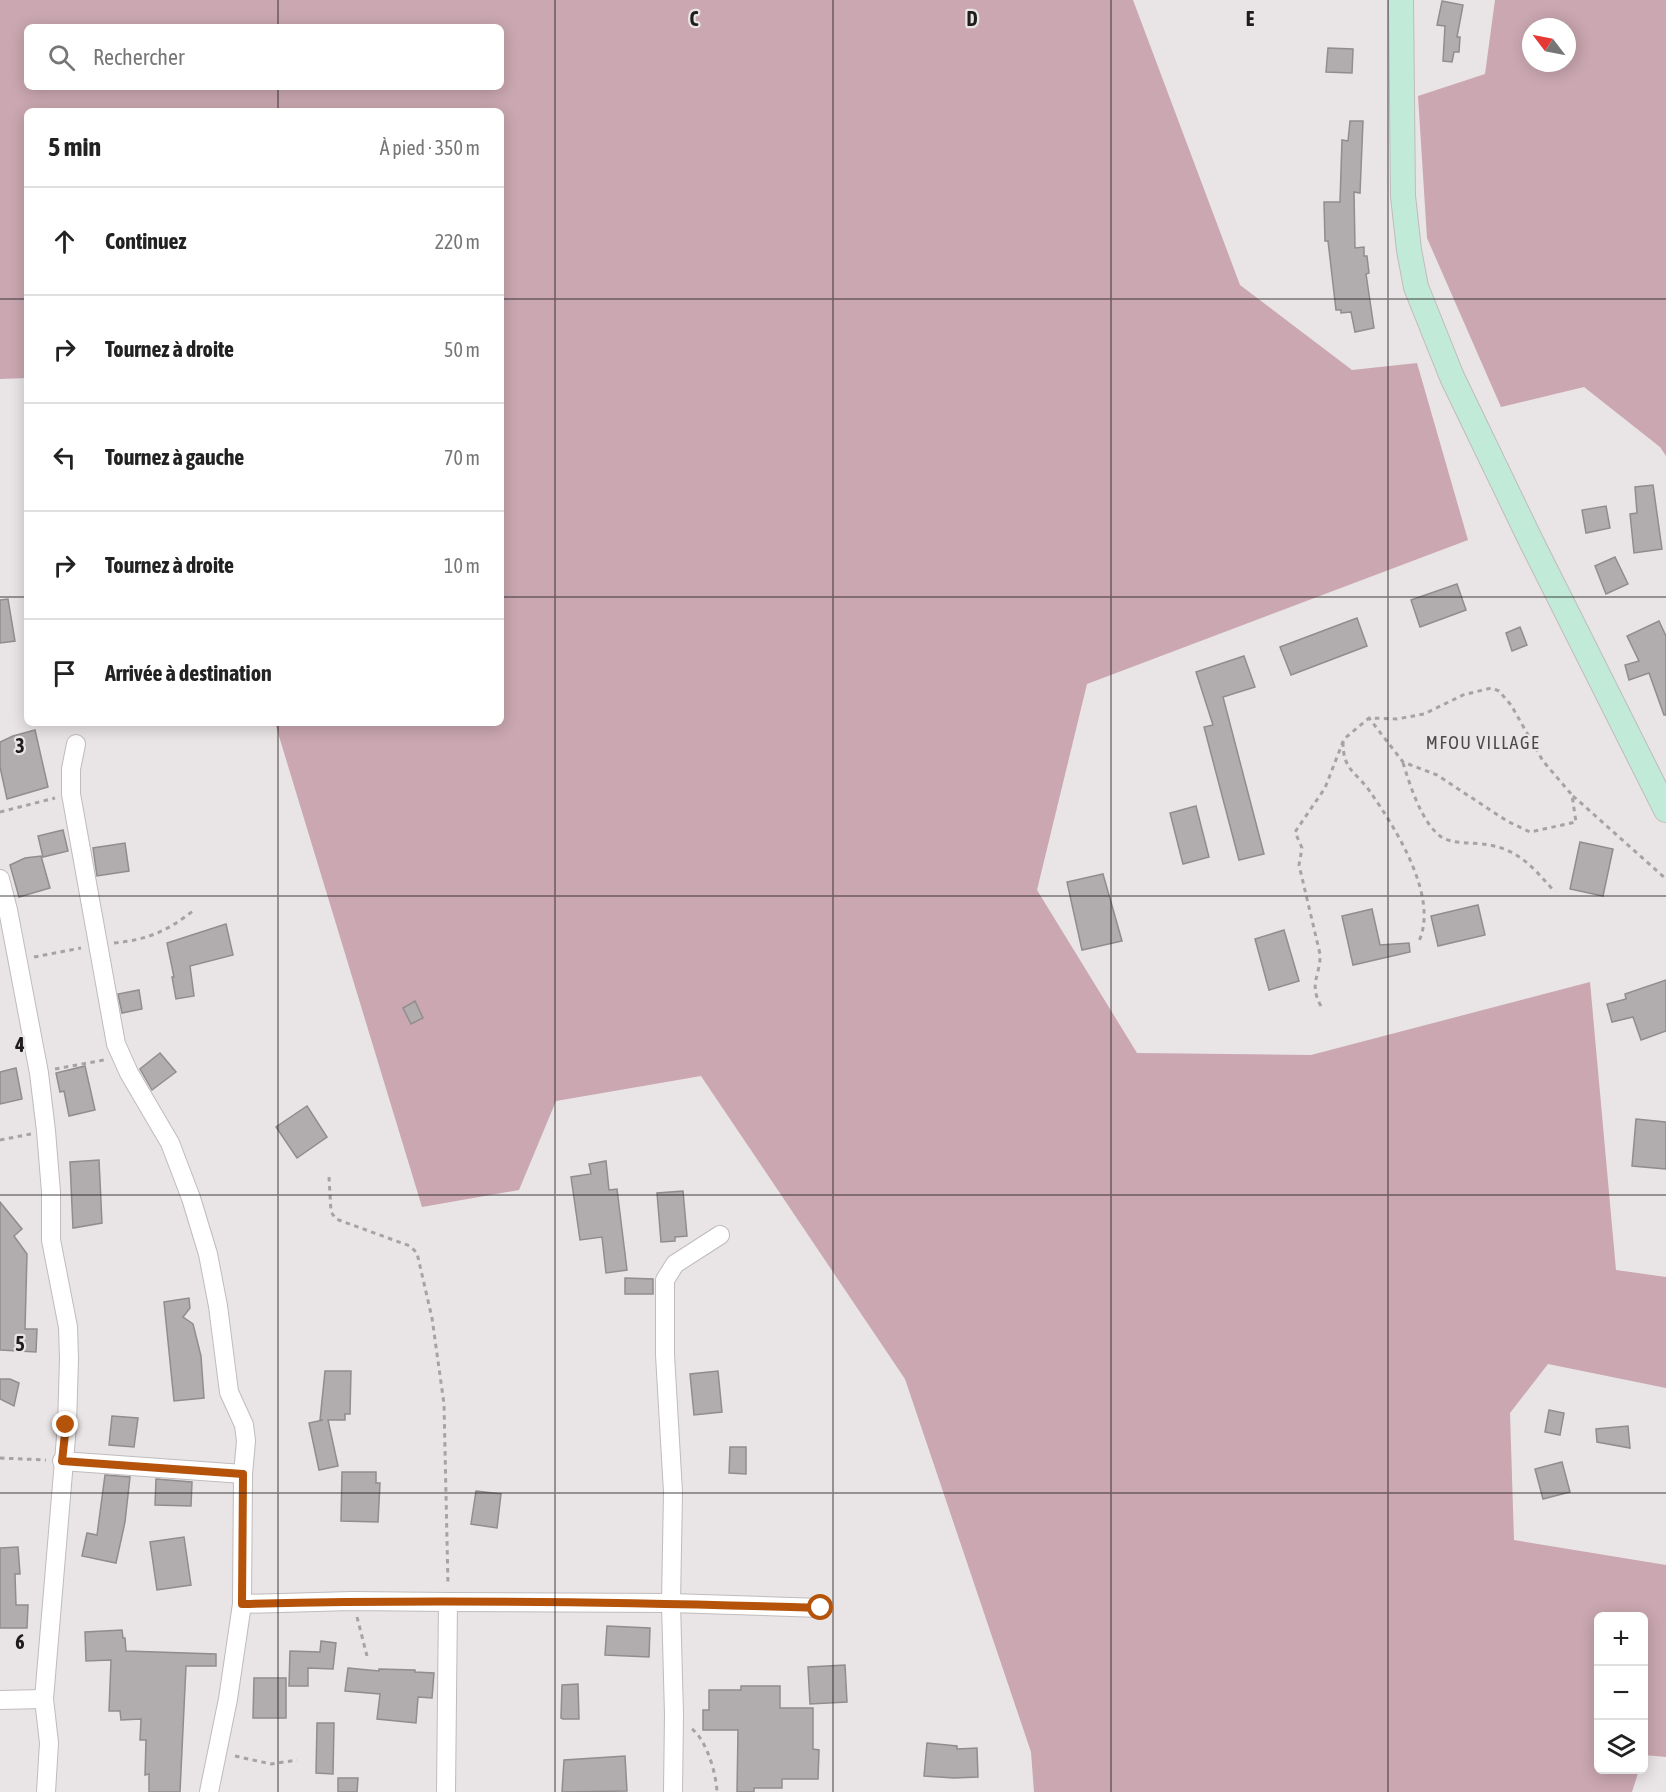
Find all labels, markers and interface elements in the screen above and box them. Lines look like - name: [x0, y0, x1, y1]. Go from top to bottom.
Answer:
- text: C: [690, 7, 699, 30]
- text: D: [966, 7, 978, 30]
- text: E: [1246, 7, 1255, 30]
- north arrow: [1522, 18, 1576, 72]
- search box: [24, 24, 504, 90]
- icon: search: [45, 41, 78, 74]
- text: Rechercher: [93, 44, 184, 70]
- text: 5 min: [48, 132, 101, 162]
- text: À pied · 350 m: [380, 136, 480, 159]
- icon: ahead: [48, 225, 81, 258]
- text: Continuez: [105, 228, 187, 254]
- text: 220 m: [435, 230, 480, 253]
- icon: right: [48, 333, 81, 366]
- text: Tournez à droite: [105, 336, 234, 362]
- text: 50 m: [444, 338, 480, 361]
- icon: left: [48, 441, 81, 474]
- text: Tournez à gauche: [105, 444, 244, 470]
- text: 70 m: [444, 446, 480, 469]
- icon: right: [48, 549, 81, 582]
- text: Tournez à droite: [105, 552, 234, 578]
- text: 10 m: [444, 554, 480, 577]
- icon: arrive: [48, 657, 81, 690]
- text: Arrivée à destination: [105, 660, 272, 686]
- district label: MFOU VILLAGE: [1426, 732, 1540, 753]
- text: 3: [15, 734, 25, 757]
- text: 4: [14, 1033, 25, 1056]
- text: 5: [15, 1332, 25, 1355]
- route end: [52, 1411, 78, 1437]
- route start: [807, 1594, 833, 1620]
- map controls: [1594, 1612, 1648, 1774]
- button: +: [1594, 1612, 1648, 1666]
- text: 6: [15, 1630, 25, 1653]
- button: −: [1594, 1666, 1648, 1720]
- button: layers: [1594, 1720, 1648, 1774]

